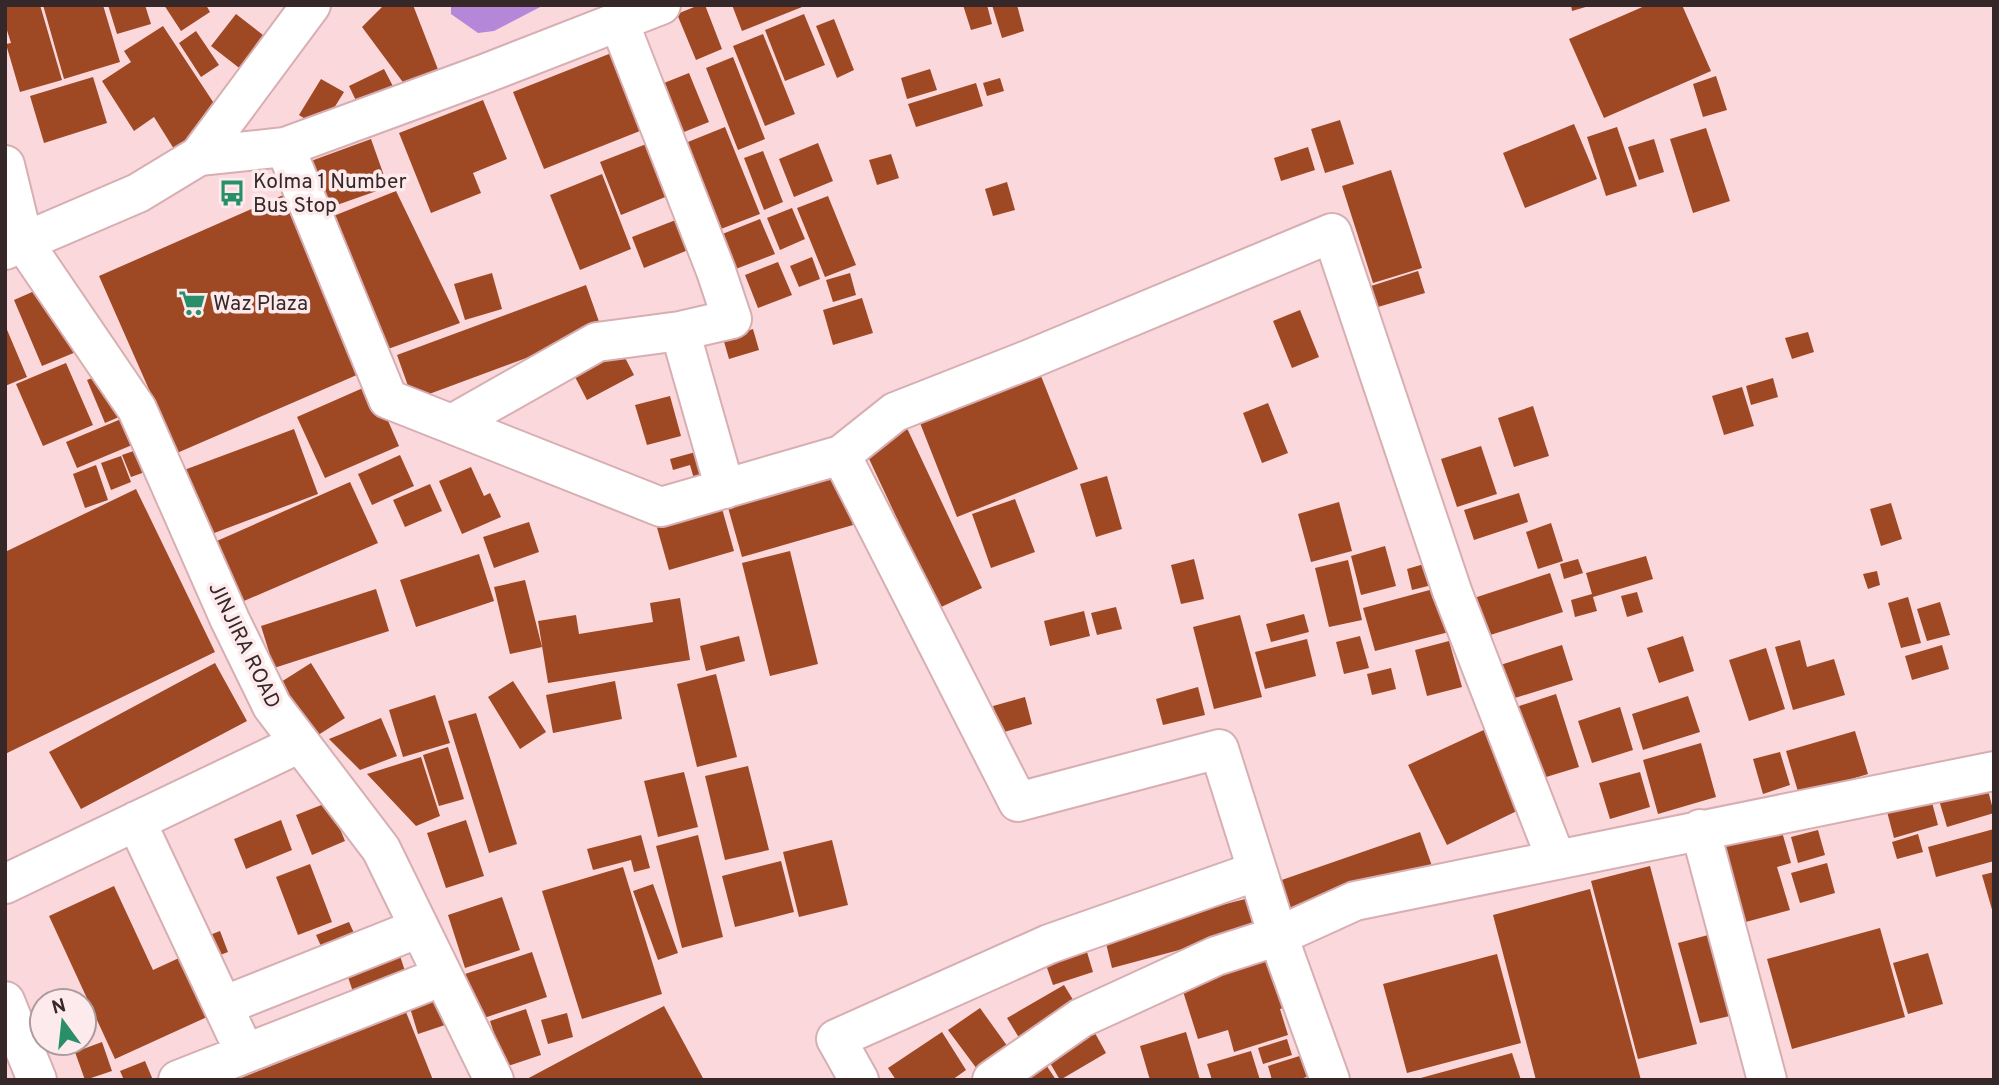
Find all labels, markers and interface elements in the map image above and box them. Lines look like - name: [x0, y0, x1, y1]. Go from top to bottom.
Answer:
- place label: Kolma 1 Number Bus Stop: [253, 169, 407, 220]
- bus stop icon: Kolma 1 Number Bus Stop: [217, 178, 247, 208]
- supermarket icon: Waz Plaza: [177, 288, 207, 318]
- place label: Waz Plaza: [213, 291, 308, 318]
- street label: JINJIRA ROAD: [201, 578, 286, 713]
- north arrow: [28, 987, 98, 1057]
- text: N: [49, 994, 69, 1021]

